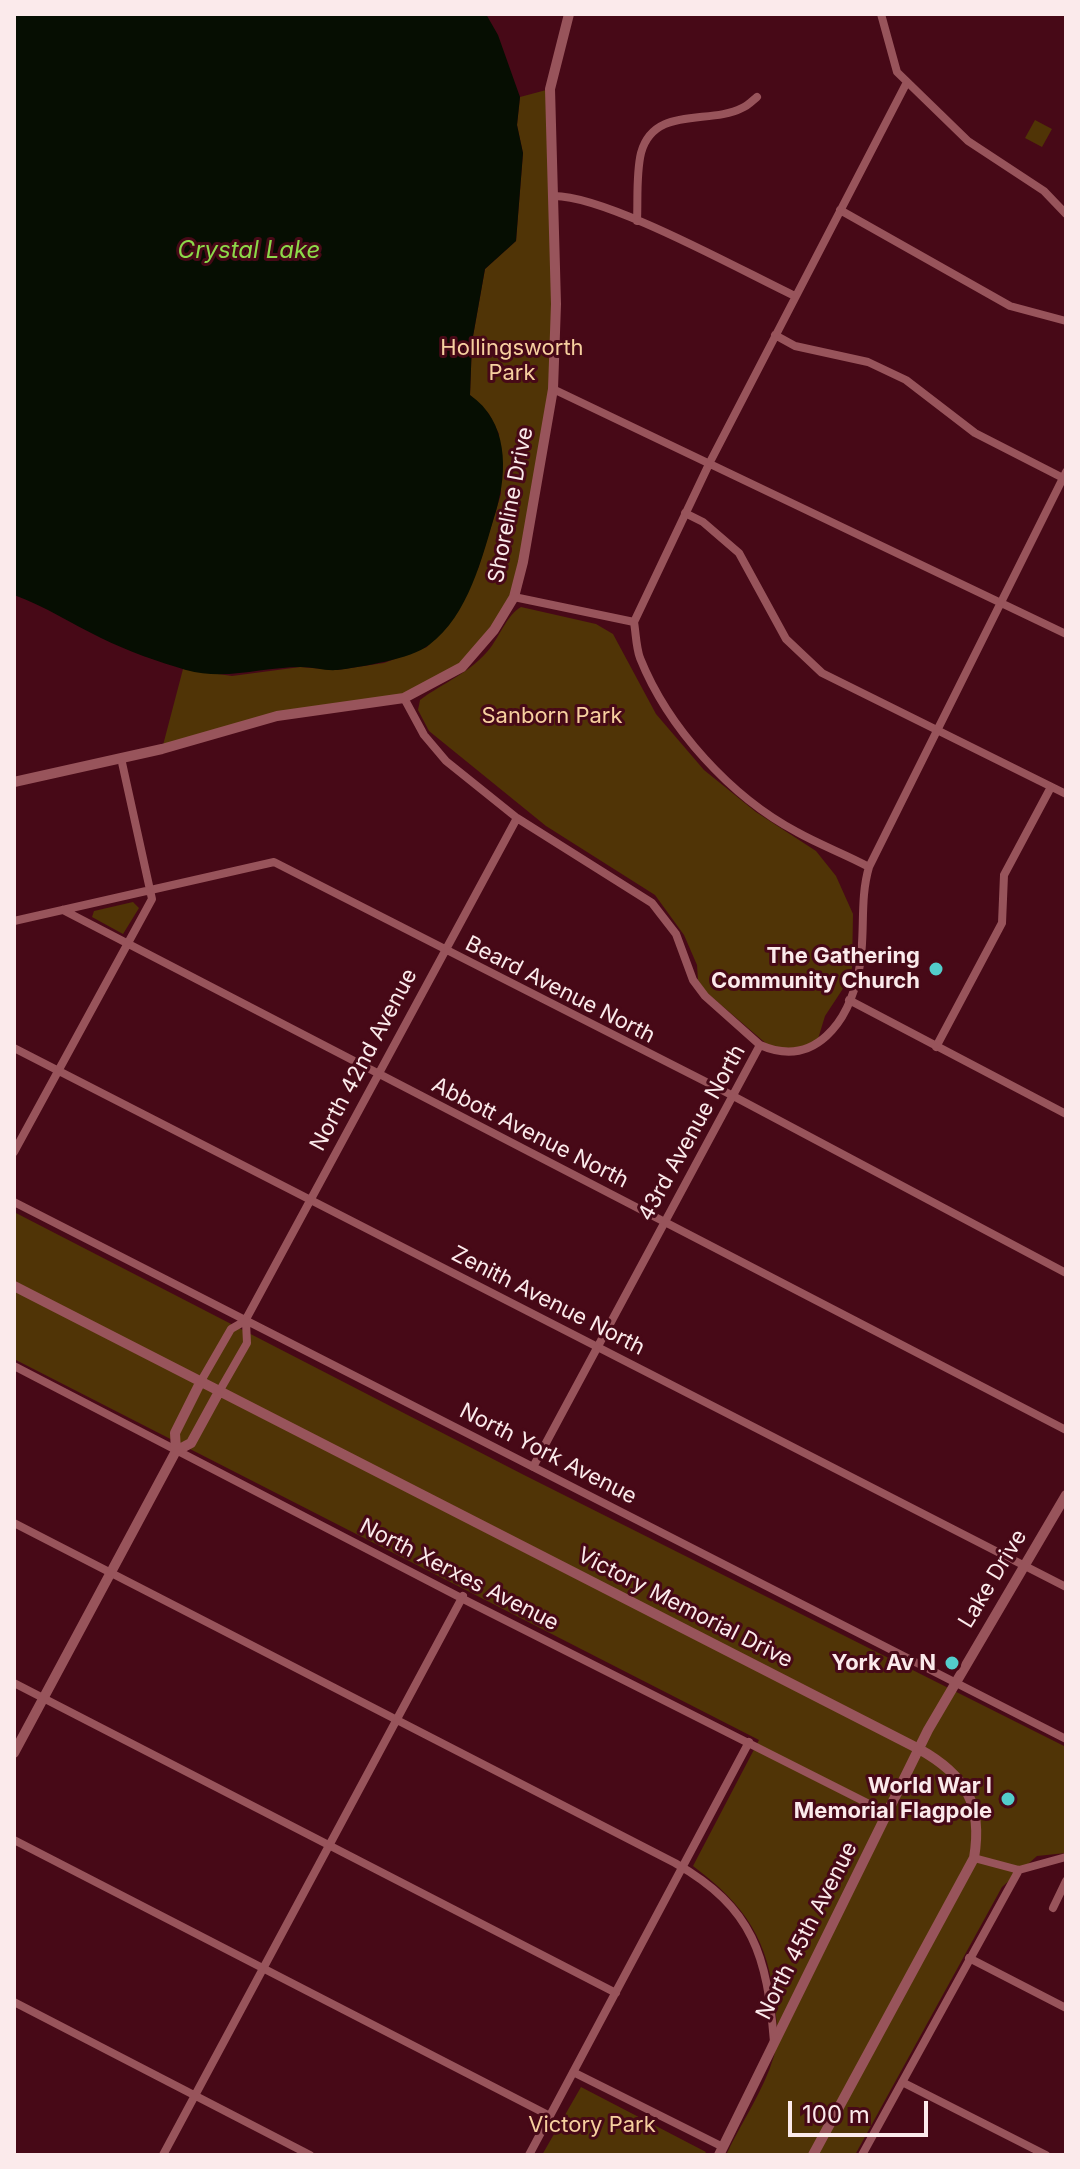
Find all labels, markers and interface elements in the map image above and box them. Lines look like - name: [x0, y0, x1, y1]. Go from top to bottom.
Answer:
- water label: Crystal Lake: [178, 237, 320, 265]
- park label: Hollingsworth Park: [440, 335, 584, 386]
- street label: Shoreline Drive: [483, 425, 539, 585]
- park label: Sanborn Park: [481, 703, 623, 729]
- street label: Beard Avenue North: [461, 931, 659, 1049]
- place label: The Gathering Community Church: [711, 943, 920, 994]
- marker: The Gathering Community Church: [927, 960, 945, 978]
- street label: North 42nd Avenue: [305, 964, 423, 1156]
- street label: 43rd Avenue North: [633, 1040, 751, 1226]
- street label: Abbott Avenue North: [427, 1072, 633, 1194]
- street label: Zenith Avenue North: [447, 1241, 649, 1361]
- street label: North York Avenue: [455, 1398, 641, 1510]
- street label: North Xerxes Avenue: [355, 1513, 563, 1637]
- street label: Lake Drive: [953, 1525, 1033, 1633]
- street label: Victory Memorial Drive: [573, 1542, 797, 1674]
- place label: York Av N: [831, 1650, 936, 1676]
- marker: York Av N: [943, 1654, 961, 1672]
- place label: World War Ⅰ Memorial Flagpole: [794, 1773, 992, 1824]
- marker: World War Ⅰ Memorial Flagpole: [999, 1790, 1017, 1808]
- street label: North 45th Avenue: [751, 1838, 863, 2024]
- scale bar: [792, 2085, 932, 2135]
- text: 100 m: [802, 2100, 870, 2129]
- park label: Victory Park: [528, 2112, 656, 2138]

